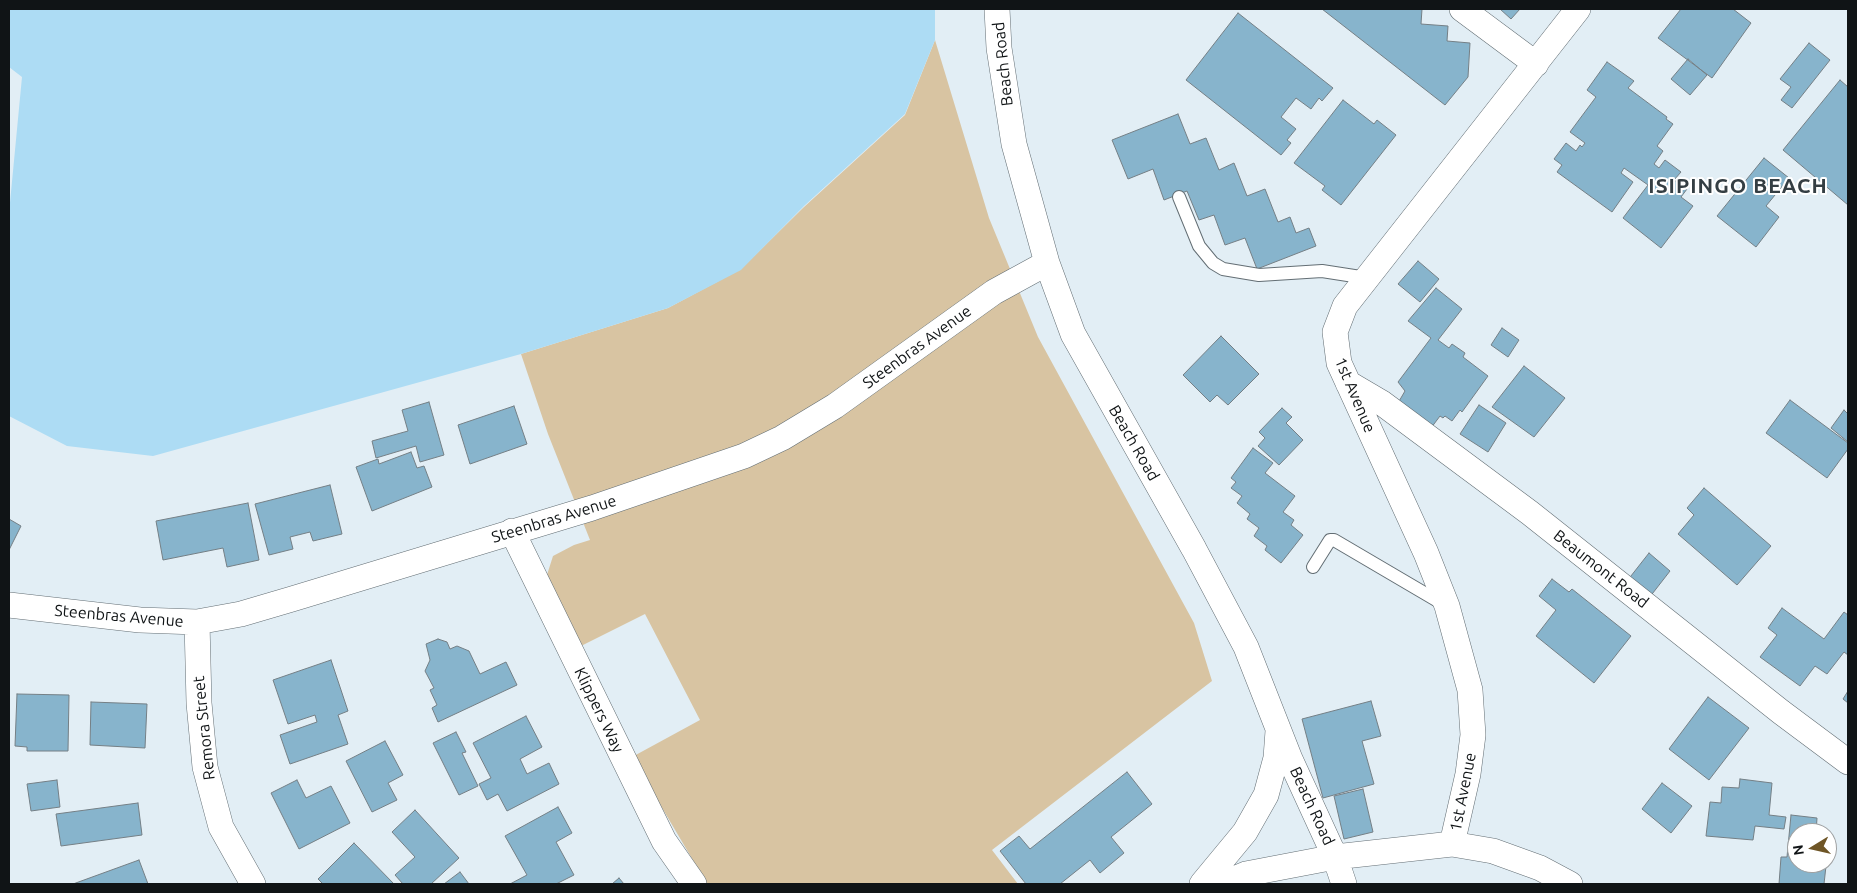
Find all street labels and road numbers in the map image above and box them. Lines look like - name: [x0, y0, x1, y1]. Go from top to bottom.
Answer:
- street label: Beach Road: [989, 21, 1017, 107]
- street label: Steenbras Avenue: [859, 301, 975, 393]
- street label: 1st Avenue: [1331, 355, 1379, 435]
- street label: Beach Road: [1105, 402, 1163, 484]
- street label: Steenbras Avenue: [489, 491, 619, 547]
- street label: Beaumont Road: [1550, 526, 1652, 612]
- street label: Steenbras Avenue: [54, 601, 184, 631]
- street label: Klippers Way: [570, 664, 628, 756]
- street label: Remora Street: [189, 675, 219, 781]
- street label: 1st Avenue: [1446, 751, 1480, 833]
- street label: Beach Road: [1285, 764, 1339, 848]

